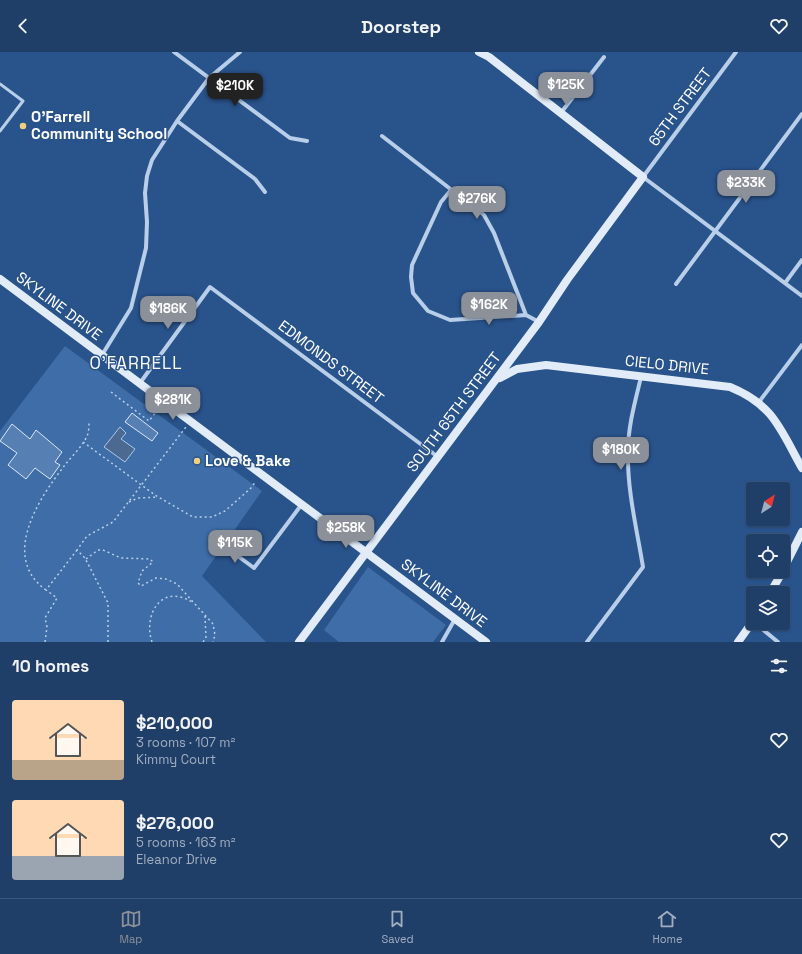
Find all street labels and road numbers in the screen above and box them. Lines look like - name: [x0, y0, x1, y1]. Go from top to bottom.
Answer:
- street label: 65TH STREET: [644, 64, 715, 150]
- street label: SKYLINE DRIVE: [13, 267, 106, 344]
- street label: EDMONDS STREET: [275, 316, 388, 408]
- street label: SOUTH 65TH STREET: [402, 348, 505, 475]
- street label: CIELO DRIVE: [624, 351, 710, 378]
- street label: SKYLINE DRIVE: [398, 554, 491, 631]

